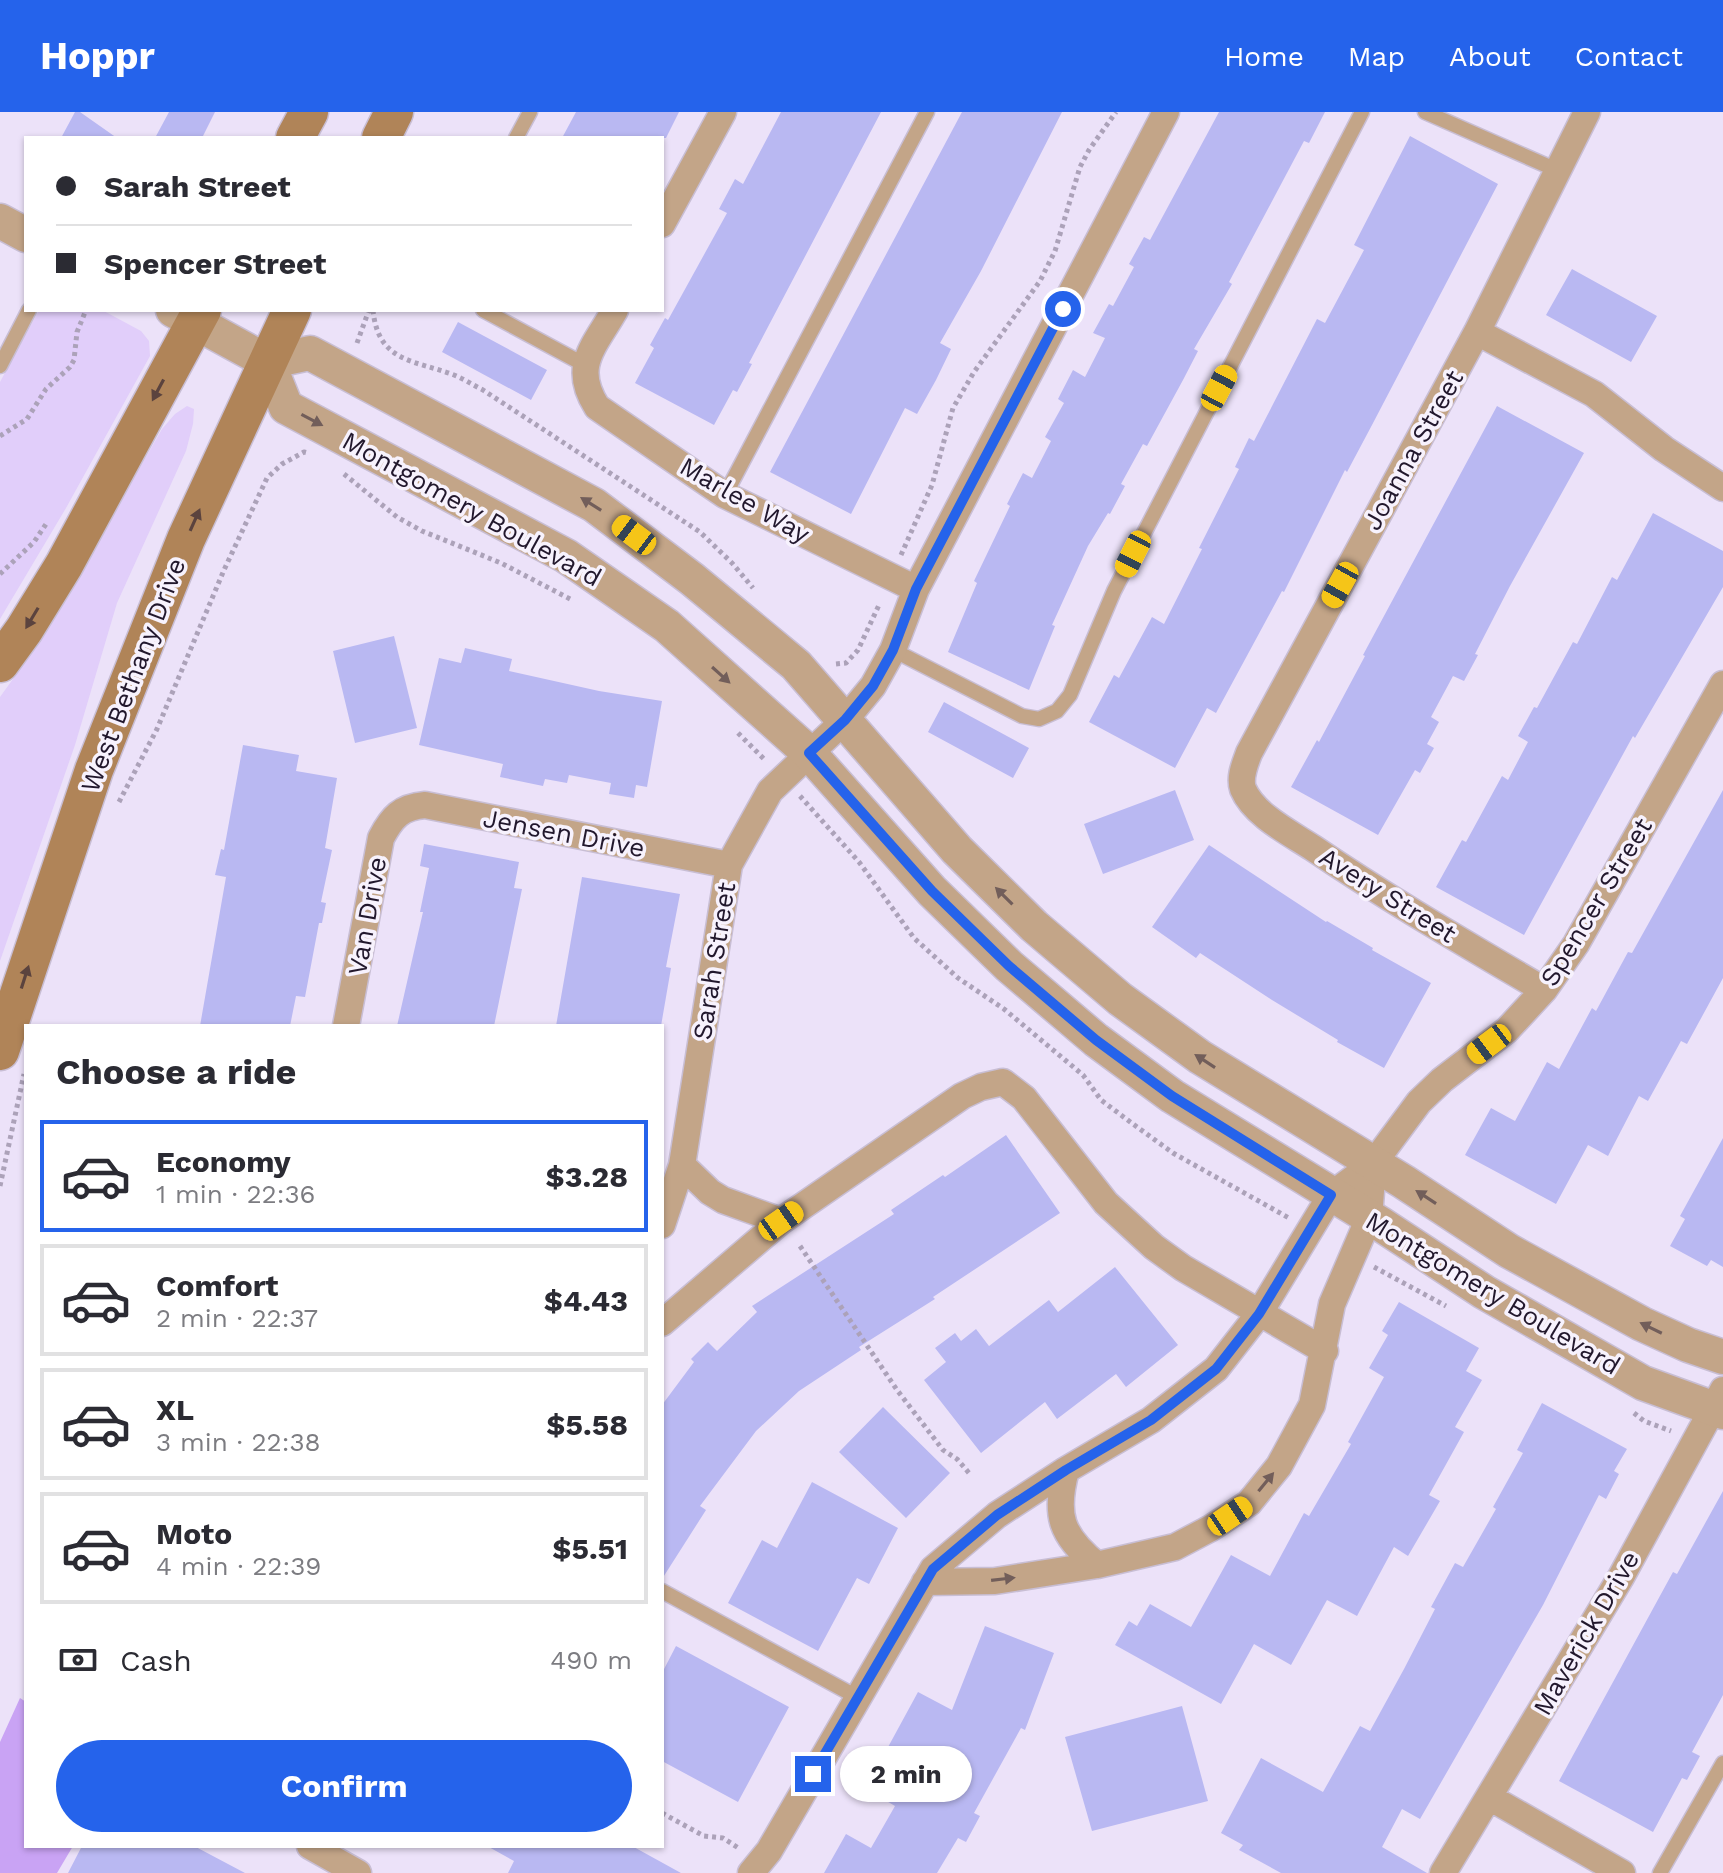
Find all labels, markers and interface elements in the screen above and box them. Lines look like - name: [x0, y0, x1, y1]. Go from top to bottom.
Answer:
- text: Hoppr: [40, 34, 155, 78]
- text: Home: [1224, 40, 1304, 73]
- text: Map: [1348, 40, 1405, 73]
- text: About: [1449, 40, 1531, 73]
- text: Contact: [1575, 40, 1683, 73]
- text: Sarah Street: [104, 169, 291, 204]
- text: Spencer Street: [104, 246, 326, 281]
- route start: [1045, 291, 1081, 327]
- car: [1197, 361, 1241, 415]
- street label: Joanna Street: [1357, 365, 1469, 535]
- one-way arrow: [151, 379, 165, 402]
- one-way arrow: [301, 414, 324, 427]
- street label: Montgomery Boulevard: [337, 425, 607, 593]
- street label: Marlee Way: [675, 451, 816, 550]
- one-way arrow: [580, 498, 602, 512]
- one-way arrow: [188, 508, 202, 532]
- car: [608, 511, 660, 559]
- car: [1111, 527, 1155, 581]
- street label: West Bethany Drive: [75, 554, 191, 796]
- car: [1318, 558, 1362, 612]
- one-way arrow: [25, 607, 39, 629]
- one-way arrow: [711, 665, 730, 683]
- street label: Jensen Drive: [481, 803, 647, 863]
- street label: Spencer Street: [1534, 812, 1658, 991]
- street label: Avery Street: [1314, 841, 1462, 949]
- street label: Van Drive: [342, 854, 392, 978]
- street label: Sarah Street: [687, 880, 741, 1042]
- one-way arrow: [995, 887, 1014, 906]
- one-way arrow: [19, 965, 31, 989]
- car: [1463, 1020, 1515, 1068]
- text: Choose a ride: [56, 1051, 296, 1093]
- one-way arrow: [1194, 1054, 1216, 1068]
- icon: car: [60, 1140, 132, 1212]
- text: Economy: [156, 1144, 291, 1179]
- text: $3.28: [546, 1159, 628, 1194]
- text: 1 min · 22:36: [156, 1179, 315, 1209]
- one-way arrow: [1416, 1190, 1437, 1205]
- car: [754, 1197, 808, 1245]
- street label: Montgomery Boulevard: [1360, 1205, 1626, 1381]
- icon: car: [60, 1264, 132, 1336]
- text: Comfort: [156, 1268, 278, 1303]
- text: $4.43: [544, 1283, 628, 1318]
- text: 2 min · 22:37: [156, 1303, 318, 1333]
- one-way arrow: [1639, 1321, 1663, 1335]
- icon: car: [60, 1388, 132, 1460]
- text: XL: [156, 1392, 194, 1427]
- text: $5.58: [546, 1407, 628, 1442]
- text: 3 min · 22:38: [156, 1427, 321, 1457]
- one-way arrow: [1257, 1472, 1274, 1492]
- car: [1203, 1493, 1257, 1539]
- icon: car: [60, 1512, 132, 1584]
- text: Moto: [156, 1516, 232, 1551]
- text: $5.51: [552, 1531, 628, 1566]
- street label: Maverick Drive: [1527, 1546, 1645, 1720]
- text: 4 min · 22:39: [156, 1551, 321, 1581]
- one-way arrow: [991, 1572, 1016, 1585]
- icon: cash: [56, 1638, 100, 1682]
- text: Cash: [120, 1643, 192, 1678]
- text: 490 m: [550, 1645, 632, 1675]
- button: Confirm: [56, 1740, 632, 1832]
- callout: 2 min: [841, 1746, 973, 1802]
- route end: [795, 1756, 831, 1792]
- text: 2 min: [870, 1759, 942, 1789]

